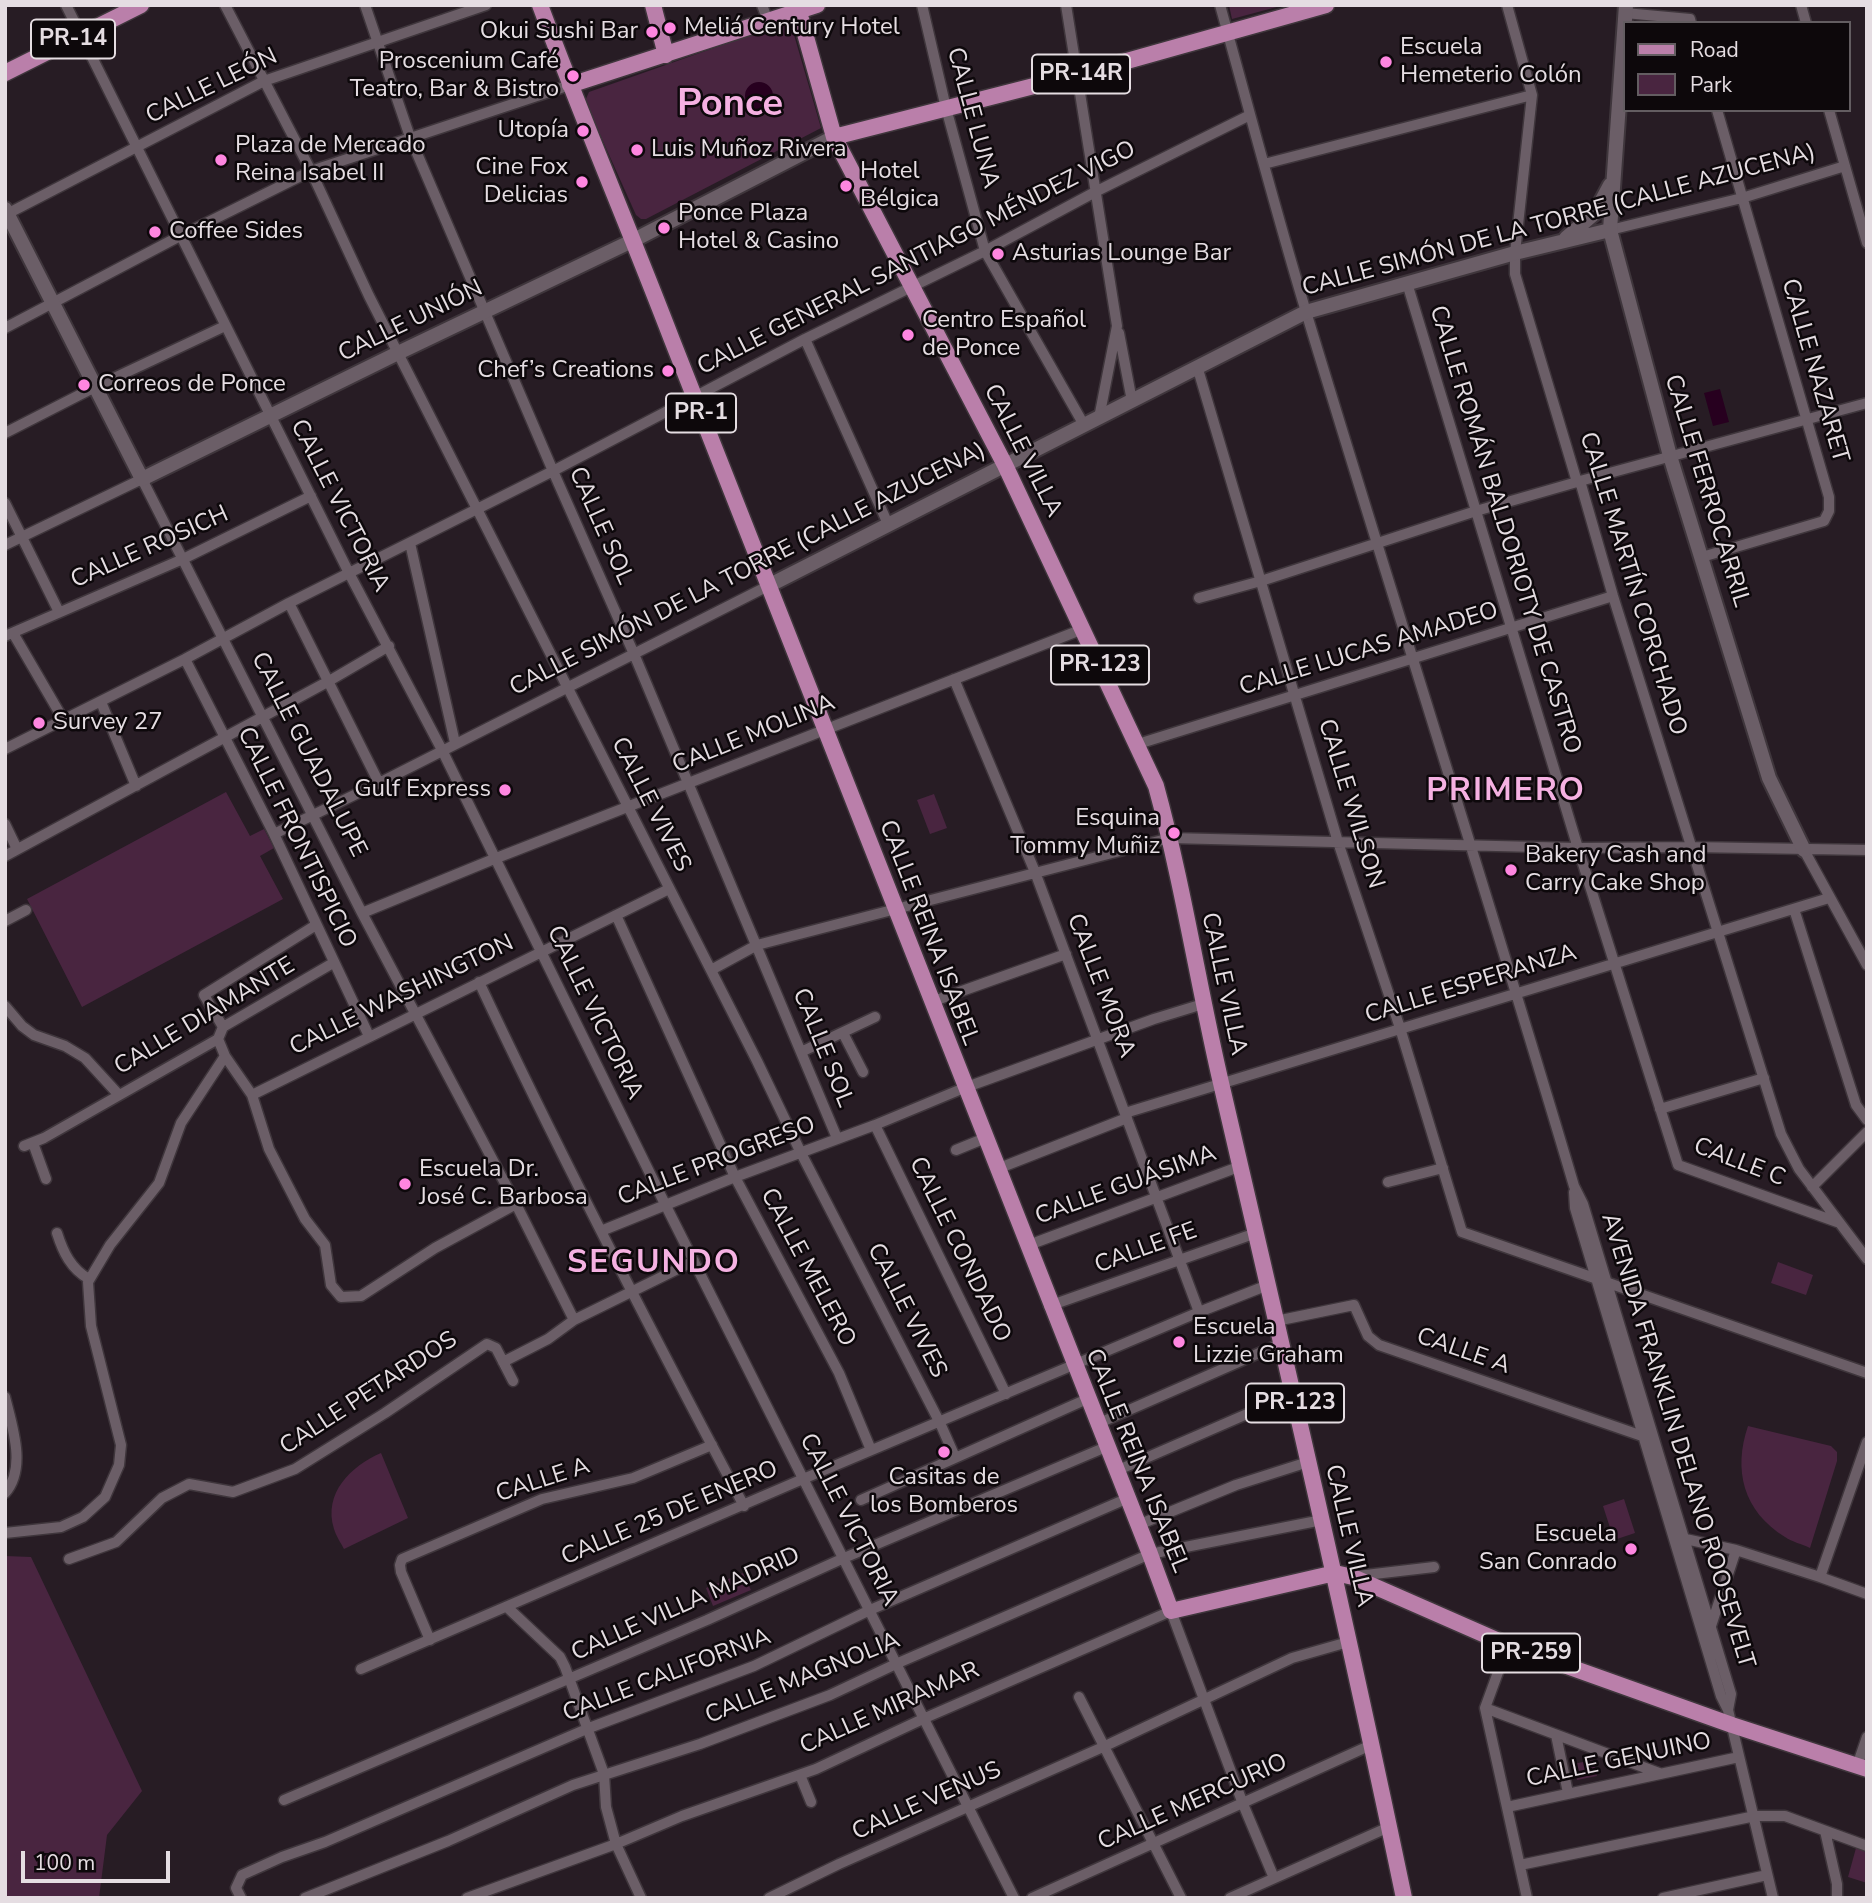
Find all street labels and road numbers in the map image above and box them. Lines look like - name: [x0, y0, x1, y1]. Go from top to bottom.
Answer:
- road number: PR-14: [31, 20, 115, 58]
- street label: CALLE LEÓN: [142, 43, 282, 131]
- street label: CALLE LUNA: [939, 44, 1005, 192]
- road number: PR-14R: [1032, 54, 1130, 94]
- street label: CALLE GENERAL SANTIAGO MÉNDEZ VIGO: [693, 135, 1141, 383]
- street label: CALLE SIMÓN DE LA TORRE (CALLE AZUCENA): [1299, 138, 1819, 304]
- street label: CALLE UNIÓN: [334, 275, 488, 369]
- street label: CALLE NAZARET: [1774, 276, 1854, 466]
- street label: CALLE ROMÁN BALDORIOTY DE CASTRO: [1422, 302, 1586, 758]
- street label: CALLE FERROCARRIL: [1657, 371, 1755, 611]
- street label: CALLE VILLA: [976, 380, 1068, 522]
- road number: PR-1: [666, 394, 736, 432]
- street label: CALLE VICTORIA: [283, 415, 395, 597]
- street label: CALLE MARTÍN CORCHADO: [1572, 429, 1692, 739]
- street label: CALLE SIMÓN DE LA TORRE (CALLE AZUCENA): [505, 437, 991, 703]
- street label: CALLE SOL: [561, 463, 639, 589]
- street label: CALLE ROSICH: [67, 500, 233, 596]
- street label: CALLE LUCAS AMADEO: [1236, 597, 1502, 703]
- road number: PR-123: [1051, 646, 1149, 684]
- street label: CALLE GUADALUPE: [244, 648, 372, 862]
- street label: CALLE MOLINA: [668, 689, 840, 781]
- street label: CALLE WILSON: [1311, 716, 1389, 892]
- street label: CALLE FRONTISPICIO: [230, 723, 362, 953]
- street label: CALLE VIVES: [604, 733, 696, 877]
- street label: CALLE REINA ISABEL: [872, 816, 984, 1050]
- street label: CALLE MORA: [1059, 910, 1141, 1062]
- street label: CALLE VILLA: [1194, 910, 1252, 1058]
- street label: CALLE VICTORIA: [540, 922, 648, 1104]
- street label: CALLE WASHINGTON: [285, 929, 519, 1063]
- street label: CALLE ESPERANZA: [1362, 939, 1580, 1031]
- street label: CALLE DIAMANTE: [110, 952, 300, 1082]
- street label: CALLE SOL: [785, 984, 859, 1112]
- street label: CALLE PROGRESO: [614, 1111, 820, 1213]
- street label: CALLE C: [1689, 1132, 1789, 1194]
- street label: CALLE GUÁSIMA: [1032, 1140, 1220, 1232]
- street label: CALLE CONDADO: [902, 1153, 1016, 1347]
- street label: CALLE MELERO: [753, 1184, 861, 1352]
- street label: AVENIDA FRANKLIN DELANO ROOSEVELT: [1594, 1210, 1760, 1672]
- street label: CALLE FE: [1091, 1217, 1201, 1281]
- street label: CALLE VIVES: [860, 1239, 952, 1383]
- street label: CALLE A: [1412, 1323, 1514, 1381]
- street label: CALLE PETARDOS: [275, 1326, 463, 1462]
- street label: CALLE REINA ISABEL: [1078, 1345, 1194, 1577]
- road number: PR-123: [1246, 1384, 1344, 1422]
- street label: CALLE VICTORIA: [792, 1429, 904, 1611]
- street label: CALLE A: [492, 1452, 594, 1510]
- street label: CALLE 25 DE ENERO: [557, 1455, 783, 1573]
- street label: CALLE VILLA: [1318, 1462, 1378, 1610]
- street label: CALLE VILLA MADRID: [567, 1542, 805, 1668]
- street label: CALLE CALIFORNIA: [559, 1623, 775, 1729]
- street label: CALLE MAGNOLIA: [701, 1627, 905, 1731]
- road number: PR-259: [1482, 1634, 1580, 1672]
- street label: CALLE MIRAMAR: [796, 1657, 984, 1761]
- street label: CALLE GENUINO: [1524, 1727, 1714, 1795]
- street label: CALLE MERCURIO: [1094, 1748, 1292, 1858]
- street label: CALLE VENUS: [848, 1756, 1006, 1848]

